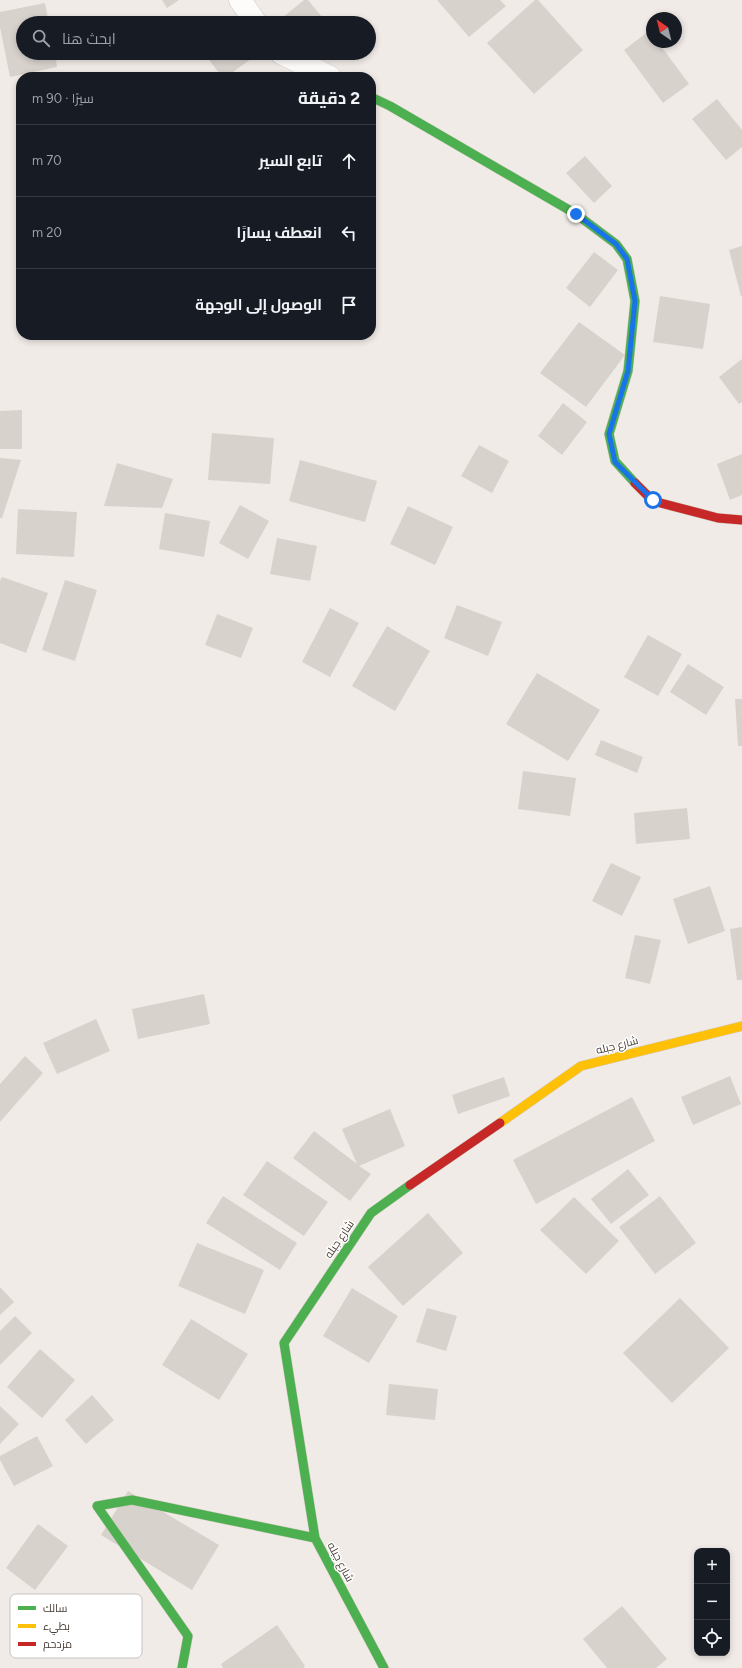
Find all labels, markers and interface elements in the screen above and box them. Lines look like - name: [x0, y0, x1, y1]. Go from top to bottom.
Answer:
- north arrow: [646, 12, 682, 48]
- search box: [16, 16, 376, 60]
- icon: search: [30, 27, 52, 49]
- text: ابحث هنا: [62, 30, 116, 48]
- text: 2 دقيقة: [298, 88, 360, 108]
- text: سيرًا · 90 m: [32, 91, 94, 106]
- icon: ahead: [338, 150, 360, 172]
- text: تابع السير: [259, 152, 322, 170]
- text: 70 m: [32, 153, 62, 168]
- route end: [567, 205, 585, 223]
- icon: left: [338, 222, 360, 244]
- text: انعطف يسارًا: [237, 224, 322, 242]
- text: 20 m: [32, 225, 62, 240]
- icon: arrive: [338, 294, 360, 316]
- text: الوصول إلى الوجهة: [195, 296, 322, 314]
- route start: [644, 491, 662, 509]
- street label: شارع جبله: [595, 1034, 640, 1058]
- street label: شارع جبله: [322, 1218, 358, 1261]
- street label: شارع جبله: [324, 1540, 356, 1585]
- map controls: [694, 1548, 730, 1656]
- button: +: [694, 1548, 730, 1584]
- button: −: [694, 1584, 730, 1620]
- legend: [10, 1594, 142, 1658]
- text: سالك: [43, 1602, 67, 1615]
- text: بطيء: [43, 1620, 70, 1635]
- button: locate: [694, 1620, 730, 1656]
- text: مزدحم: [43, 1638, 72, 1652]

